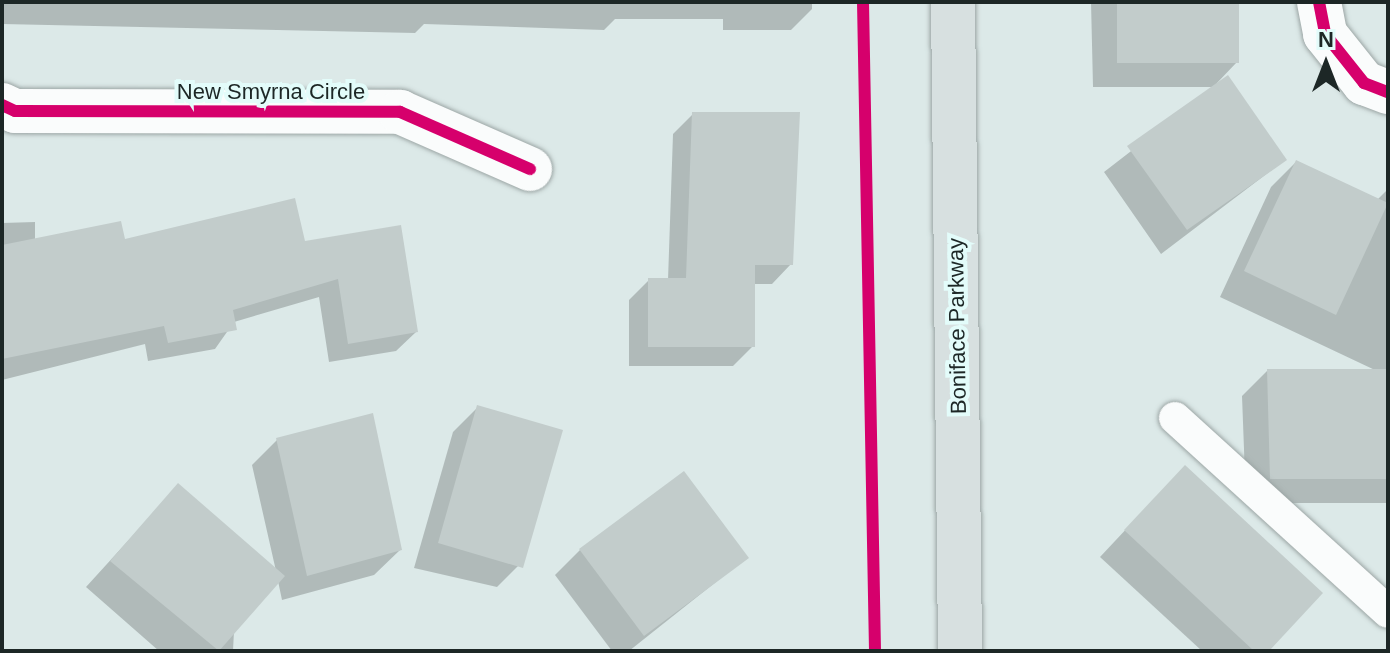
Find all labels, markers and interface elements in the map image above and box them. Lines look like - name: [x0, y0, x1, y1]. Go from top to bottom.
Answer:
- north arrow: [1286, 24, 1366, 104]
- text: N: [1318, 27, 1334, 52]
- street label: New Smyrna Circle: [177, 79, 365, 105]
- street label: Boniface Parkway: [942, 238, 972, 414]

